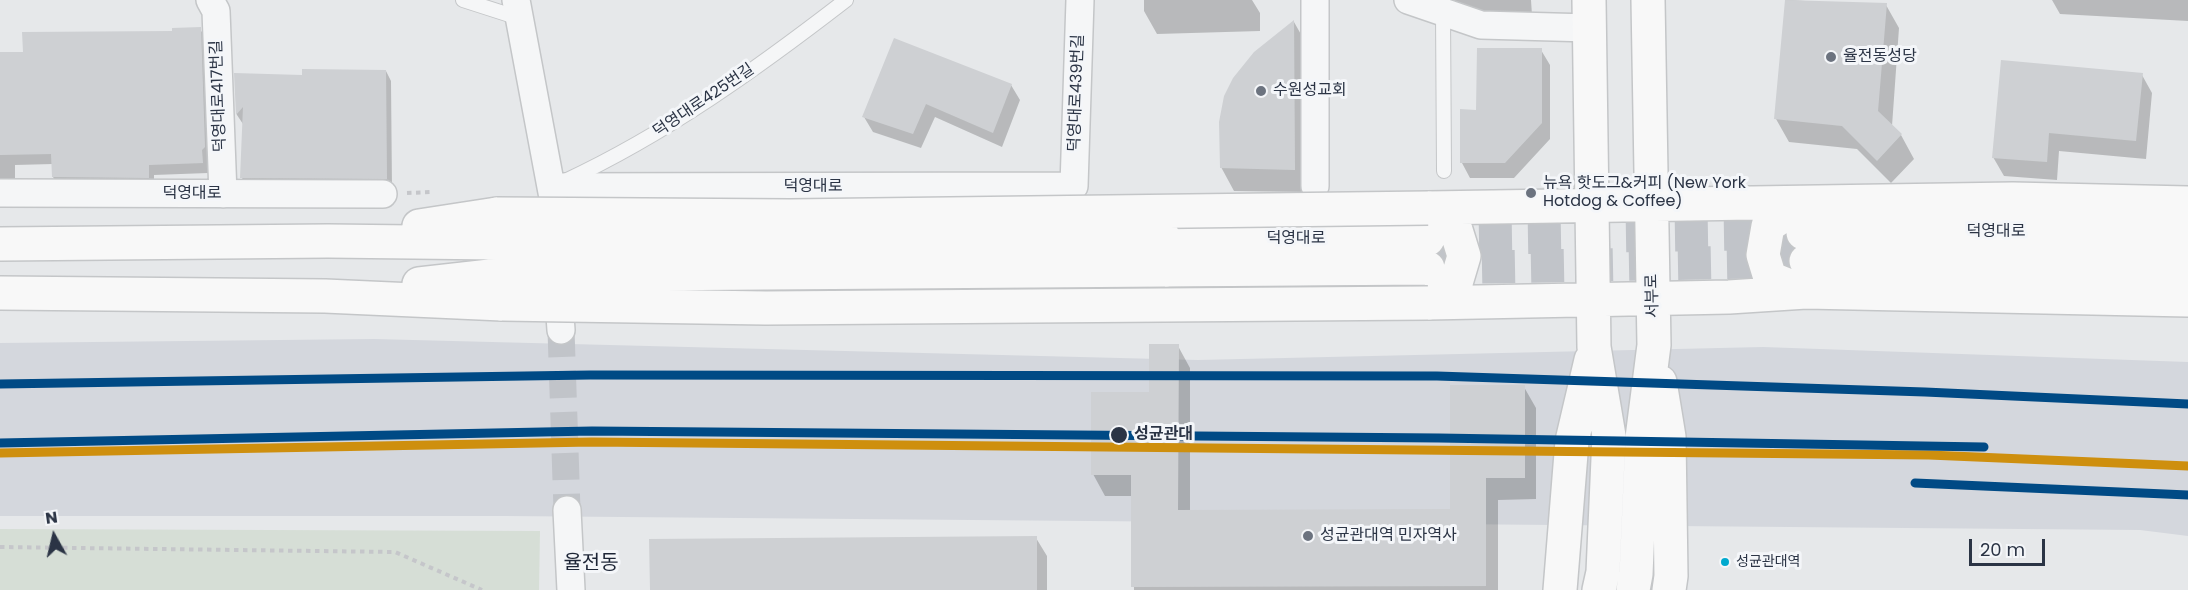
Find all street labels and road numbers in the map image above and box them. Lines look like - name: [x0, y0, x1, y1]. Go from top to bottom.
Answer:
- street label: 덕영대로439번길: [1065, 34, 1089, 152]
- street label: 덕영대로417번길: [207, 40, 231, 152]
- street label: 덕영대로425번길: [650, 60, 758, 142]
- street label: 덕영대로: [784, 177, 842, 197]
- street label: 덕영대로: [163, 184, 221, 204]
- street label: 덕영대로: [1967, 222, 2025, 242]
- street label: 덕영대로: [1267, 229, 1325, 249]
- street label: 서부로: [1643, 274, 1663, 318]

